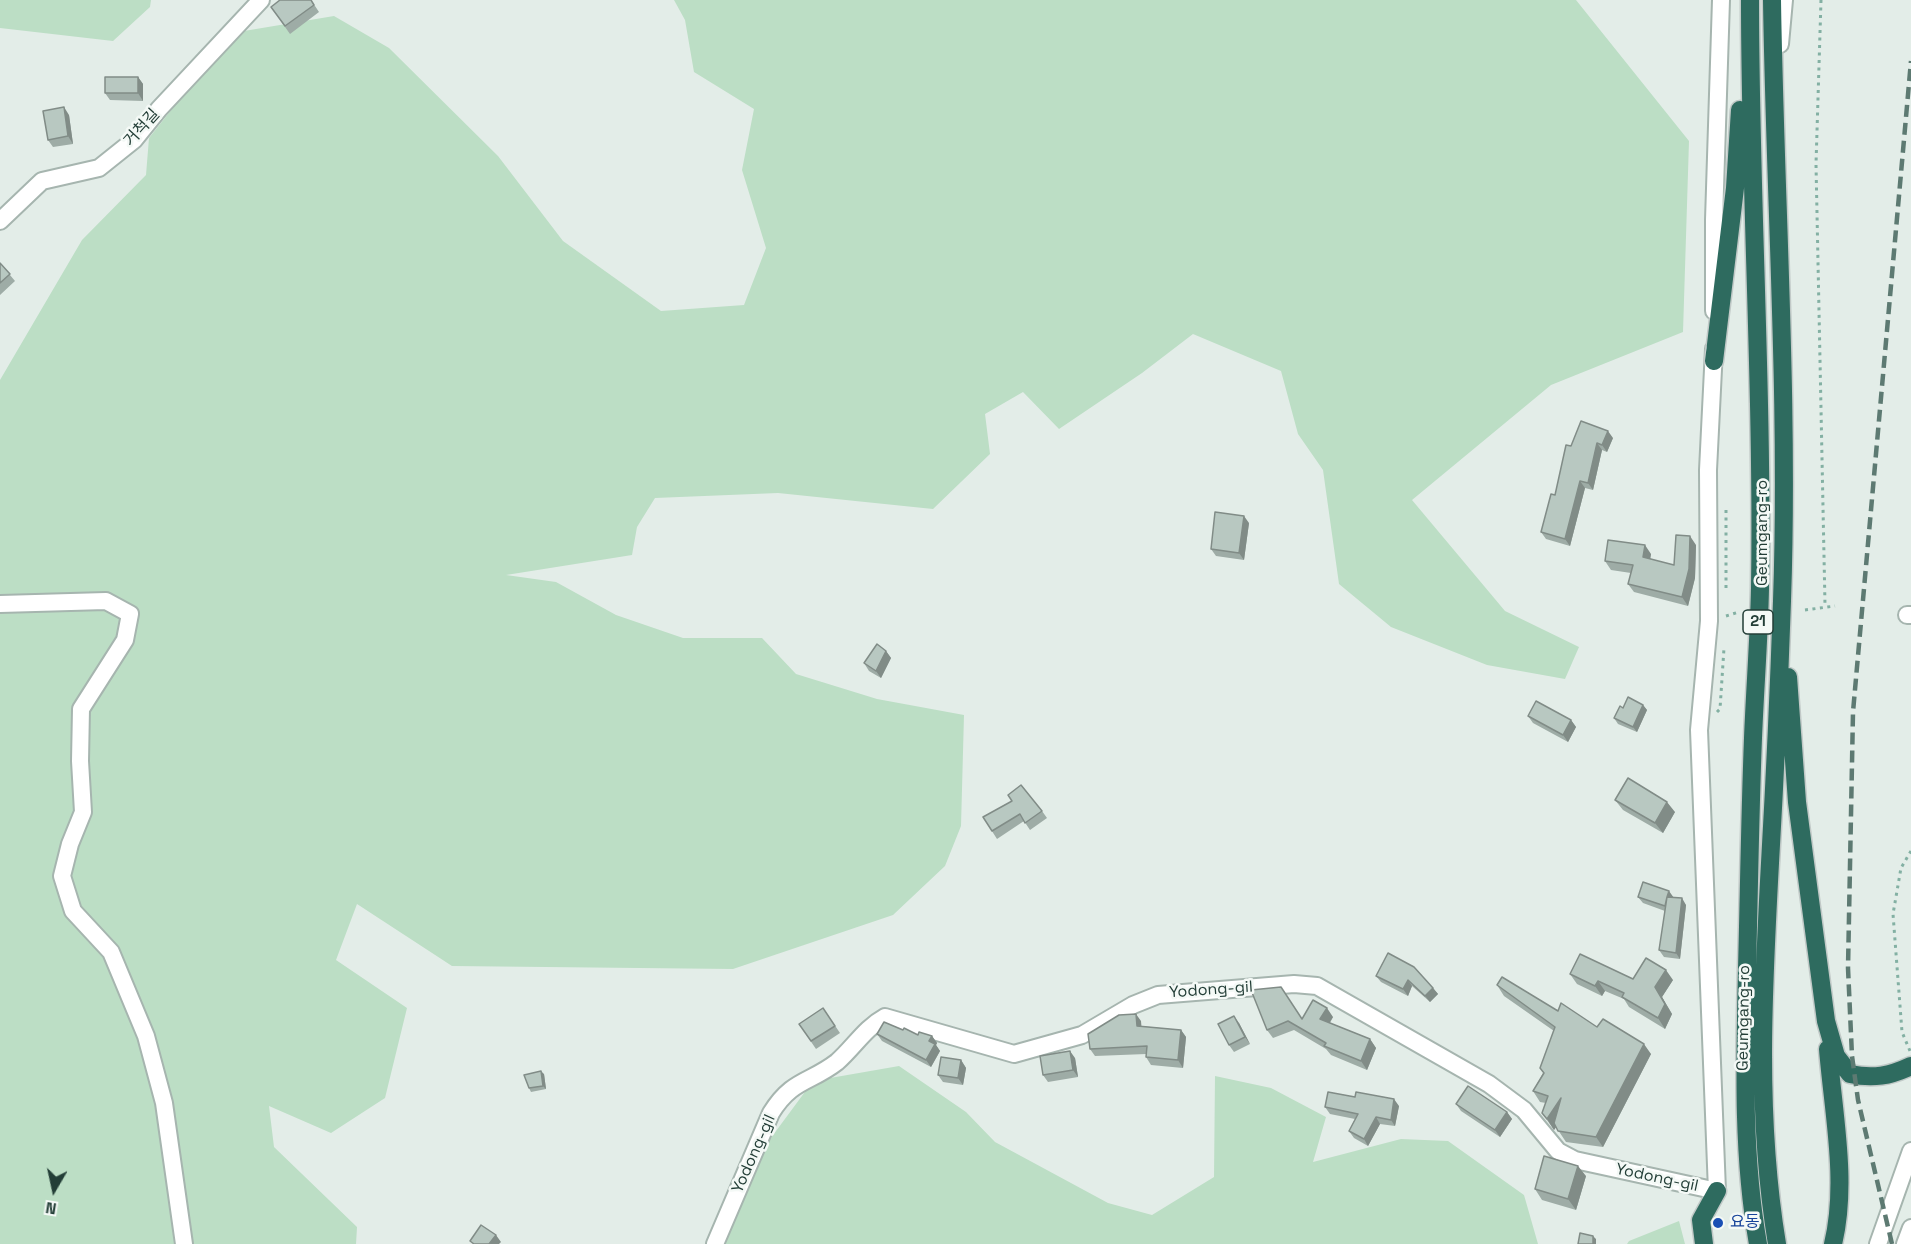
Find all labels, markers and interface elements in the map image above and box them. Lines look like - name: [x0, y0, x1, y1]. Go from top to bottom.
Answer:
- street label: 거척길: [120, 105, 164, 151]
- street label: Geumgang-ro: [1753, 480, 1773, 586]
- road number: 21: [1743, 610, 1773, 634]
- street label: Geumgang-ro: [1733, 965, 1755, 1071]
- street label: Yodong-gil: [1168, 977, 1254, 1003]
- street label: Yodong-gil: [728, 1112, 780, 1196]
- north arrow: [24, 1160, 84, 1220]
- street label: Yodong-gil: [1614, 1160, 1700, 1196]
- text: N: [44, 1197, 58, 1219]
- place label: 요동: [1730, 1213, 1759, 1233]
- marker: 요동: [1711, 1216, 1725, 1230]

